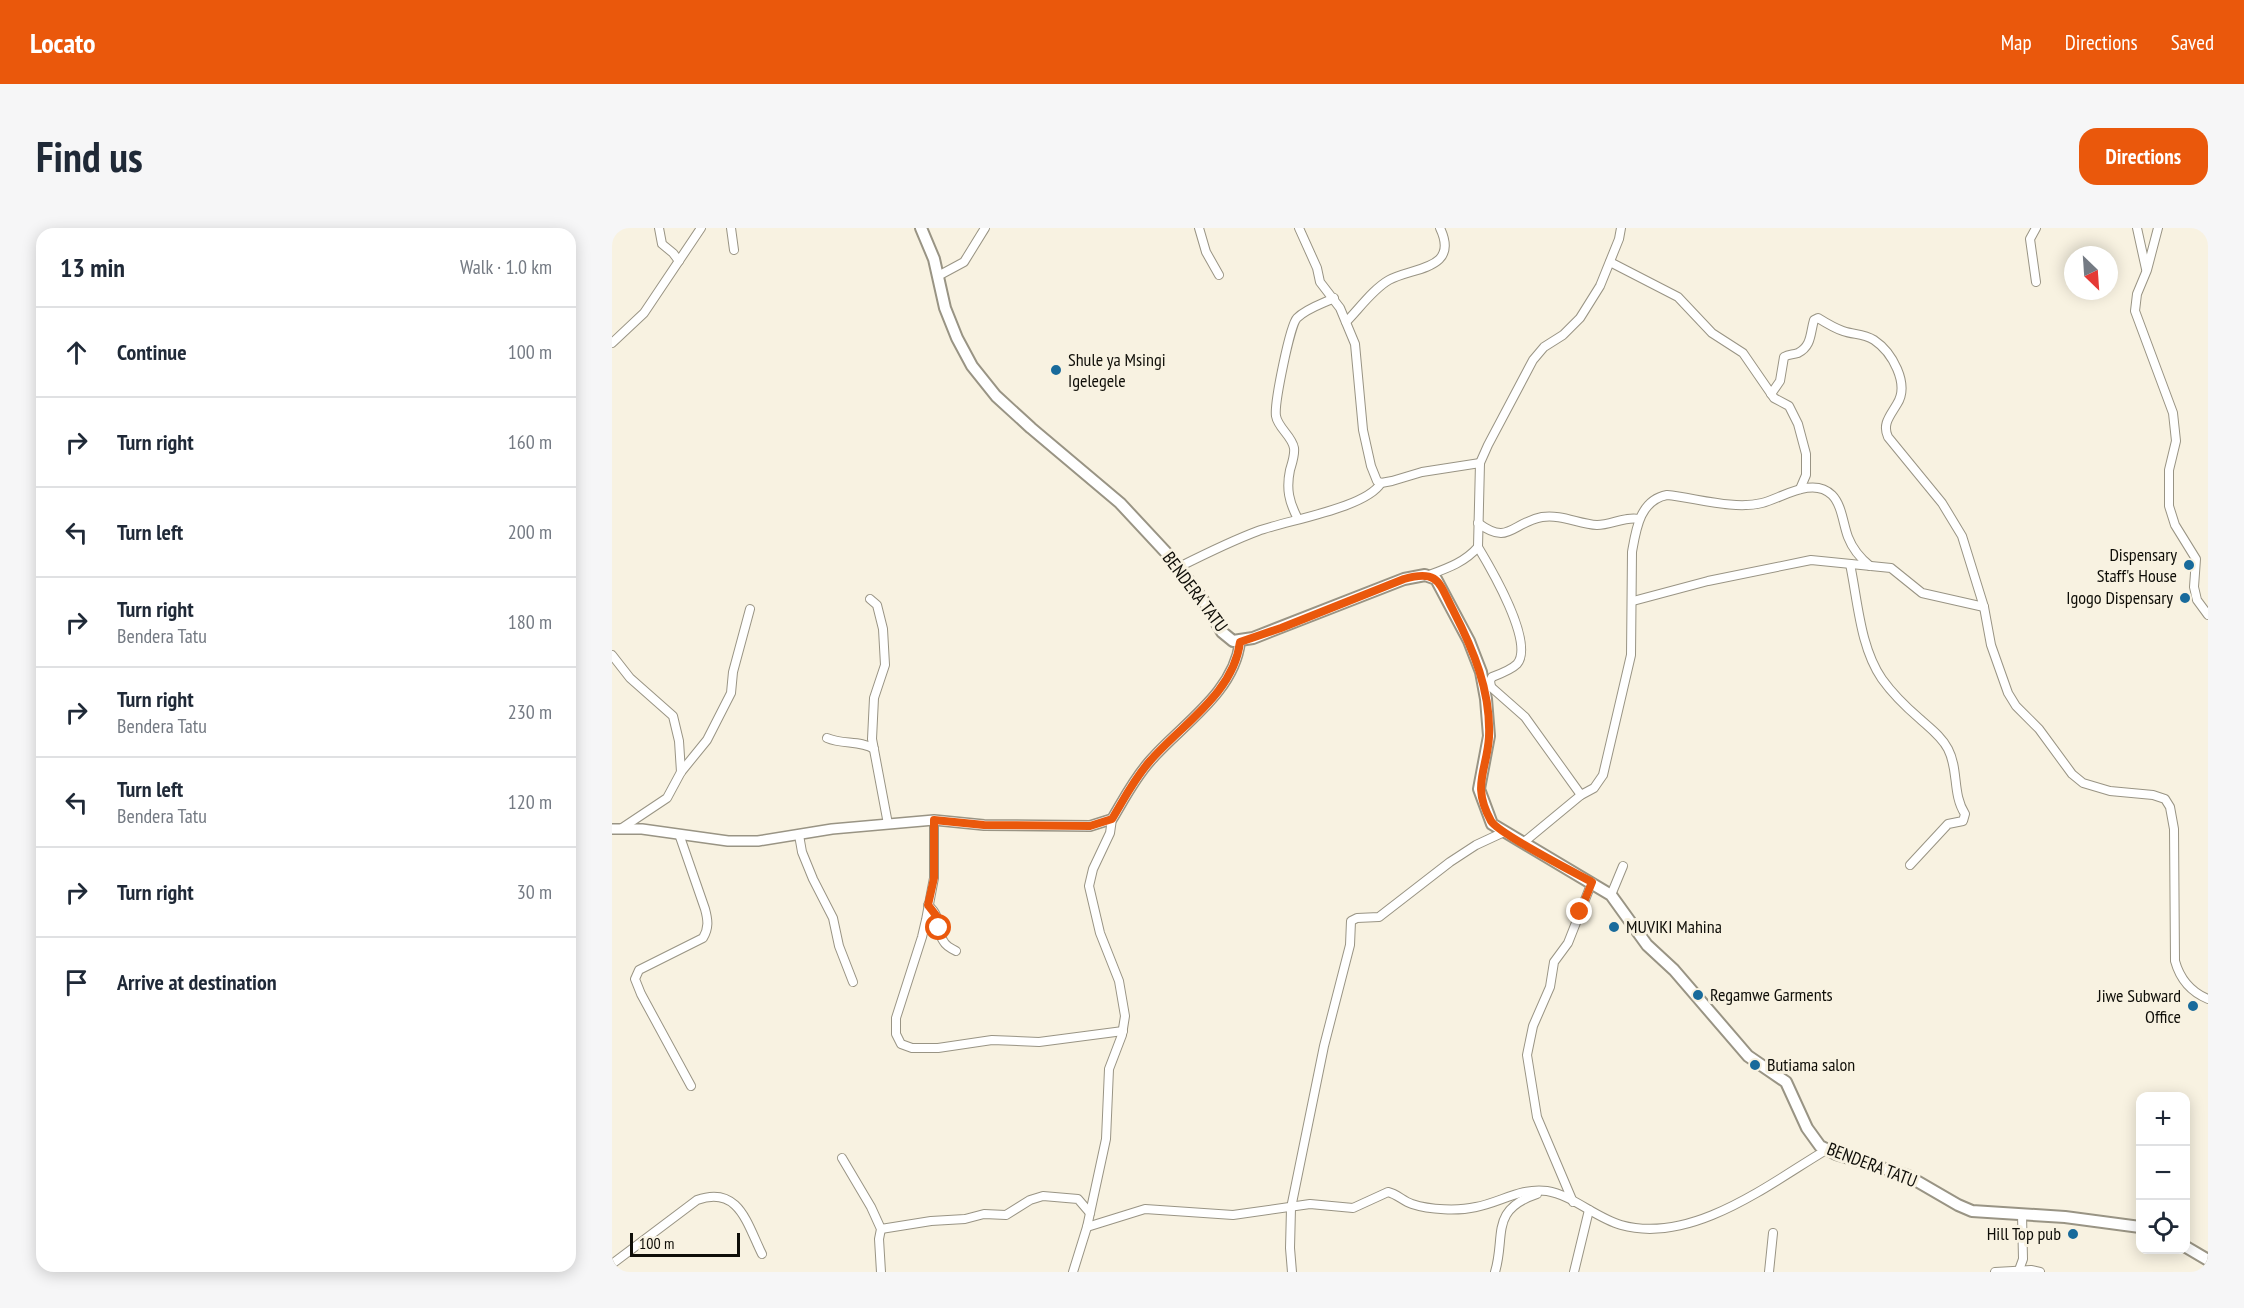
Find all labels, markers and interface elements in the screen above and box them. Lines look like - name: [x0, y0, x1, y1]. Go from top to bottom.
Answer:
- text: Locato: [30, 24, 96, 61]
- text: Map: [2001, 29, 2032, 56]
- text: Directions: [2065, 29, 2138, 56]
- text: Saved: [2171, 29, 2214, 56]
- button: Directions: [2079, 128, 2208, 185]
- text: Find us: [36, 129, 143, 184]
- north arrow: [2064, 246, 2118, 300]
- text: 13 min: [60, 251, 125, 284]
- text: Walk · 1.0 km: [460, 254, 552, 280]
- icon: ahead: [60, 336, 93, 369]
- text: Continue: [117, 338, 187, 366]
- text: 100 m: [508, 339, 552, 365]
- place label: Shule ya Msingi Igelegele: [1068, 348, 1166, 392]
- marker: Shule ya Msingi Igelegele: [1049, 363, 1063, 377]
- icon: right: [60, 426, 93, 459]
- text: Turn right: [117, 428, 194, 456]
- text: 160 m: [508, 429, 552, 455]
- icon: left: [60, 516, 93, 549]
- text: Turn left: [117, 518, 183, 546]
- text: 200 m: [508, 519, 552, 545]
- place label: Dispensary Staff's House: [2097, 543, 2177, 587]
- street label: BENDERA TATU: [1158, 547, 1233, 636]
- marker: Dispensary Staff's House: [2182, 558, 2196, 572]
- place label: Igogo Dispensary: [2066, 586, 2173, 609]
- marker: Igogo Dispensary: [2178, 591, 2192, 605]
- text: Turn right: [117, 595, 194, 623]
- icon: right: [60, 606, 93, 639]
- text: 180 m: [508, 609, 552, 635]
- text: Bendera Tatu: [117, 623, 207, 649]
- text: Turn right: [117, 685, 194, 713]
- icon: right: [60, 696, 93, 729]
- text: 230 m: [508, 699, 552, 725]
- text: Bendera Tatu: [117, 713, 207, 739]
- text: Turn left: [117, 775, 183, 803]
- icon: left: [60, 786, 93, 819]
- text: 120 m: [508, 789, 552, 815]
- text: Bendera Tatu: [117, 803, 207, 829]
- icon: right: [60, 876, 93, 909]
- text: Turn right: [117, 878, 194, 906]
- text: 30 m: [517, 879, 552, 905]
- route end: [1566, 898, 1592, 924]
- route start: [925, 914, 951, 940]
- place label: MUVIKI Mahina: [1626, 915, 1722, 938]
- marker: MUVIKI Mahina: [1607, 920, 1621, 934]
- icon: arrive: [60, 966, 93, 999]
- text: Arrive at destination: [117, 968, 277, 996]
- place label: Regamwe Garments: [1710, 983, 1833, 1006]
- place label: Jiwe Subward Office: [2096, 984, 2181, 1028]
- marker: Regamwe Garments: [1691, 988, 1705, 1002]
- marker: Jiwe Subward Office: [2186, 999, 2200, 1013]
- place label: Butiama salon: [1767, 1053, 1855, 1076]
- marker: Butiama salon: [1748, 1058, 1762, 1072]
- map controls: [2136, 1092, 2190, 1254]
- button: +: [2136, 1092, 2190, 1146]
- street label: BENDERA TATU: [1824, 1137, 1920, 1192]
- button: −: [2136, 1146, 2190, 1200]
- button: locate: [2136, 1200, 2190, 1254]
- place label: Hill Top pub: [1987, 1222, 2061, 1245]
- marker: Hill Top pub: [2066, 1227, 2080, 1241]
- scale bar: [630, 1230, 740, 1258]
- text: 100 m: [639, 1233, 674, 1253]

